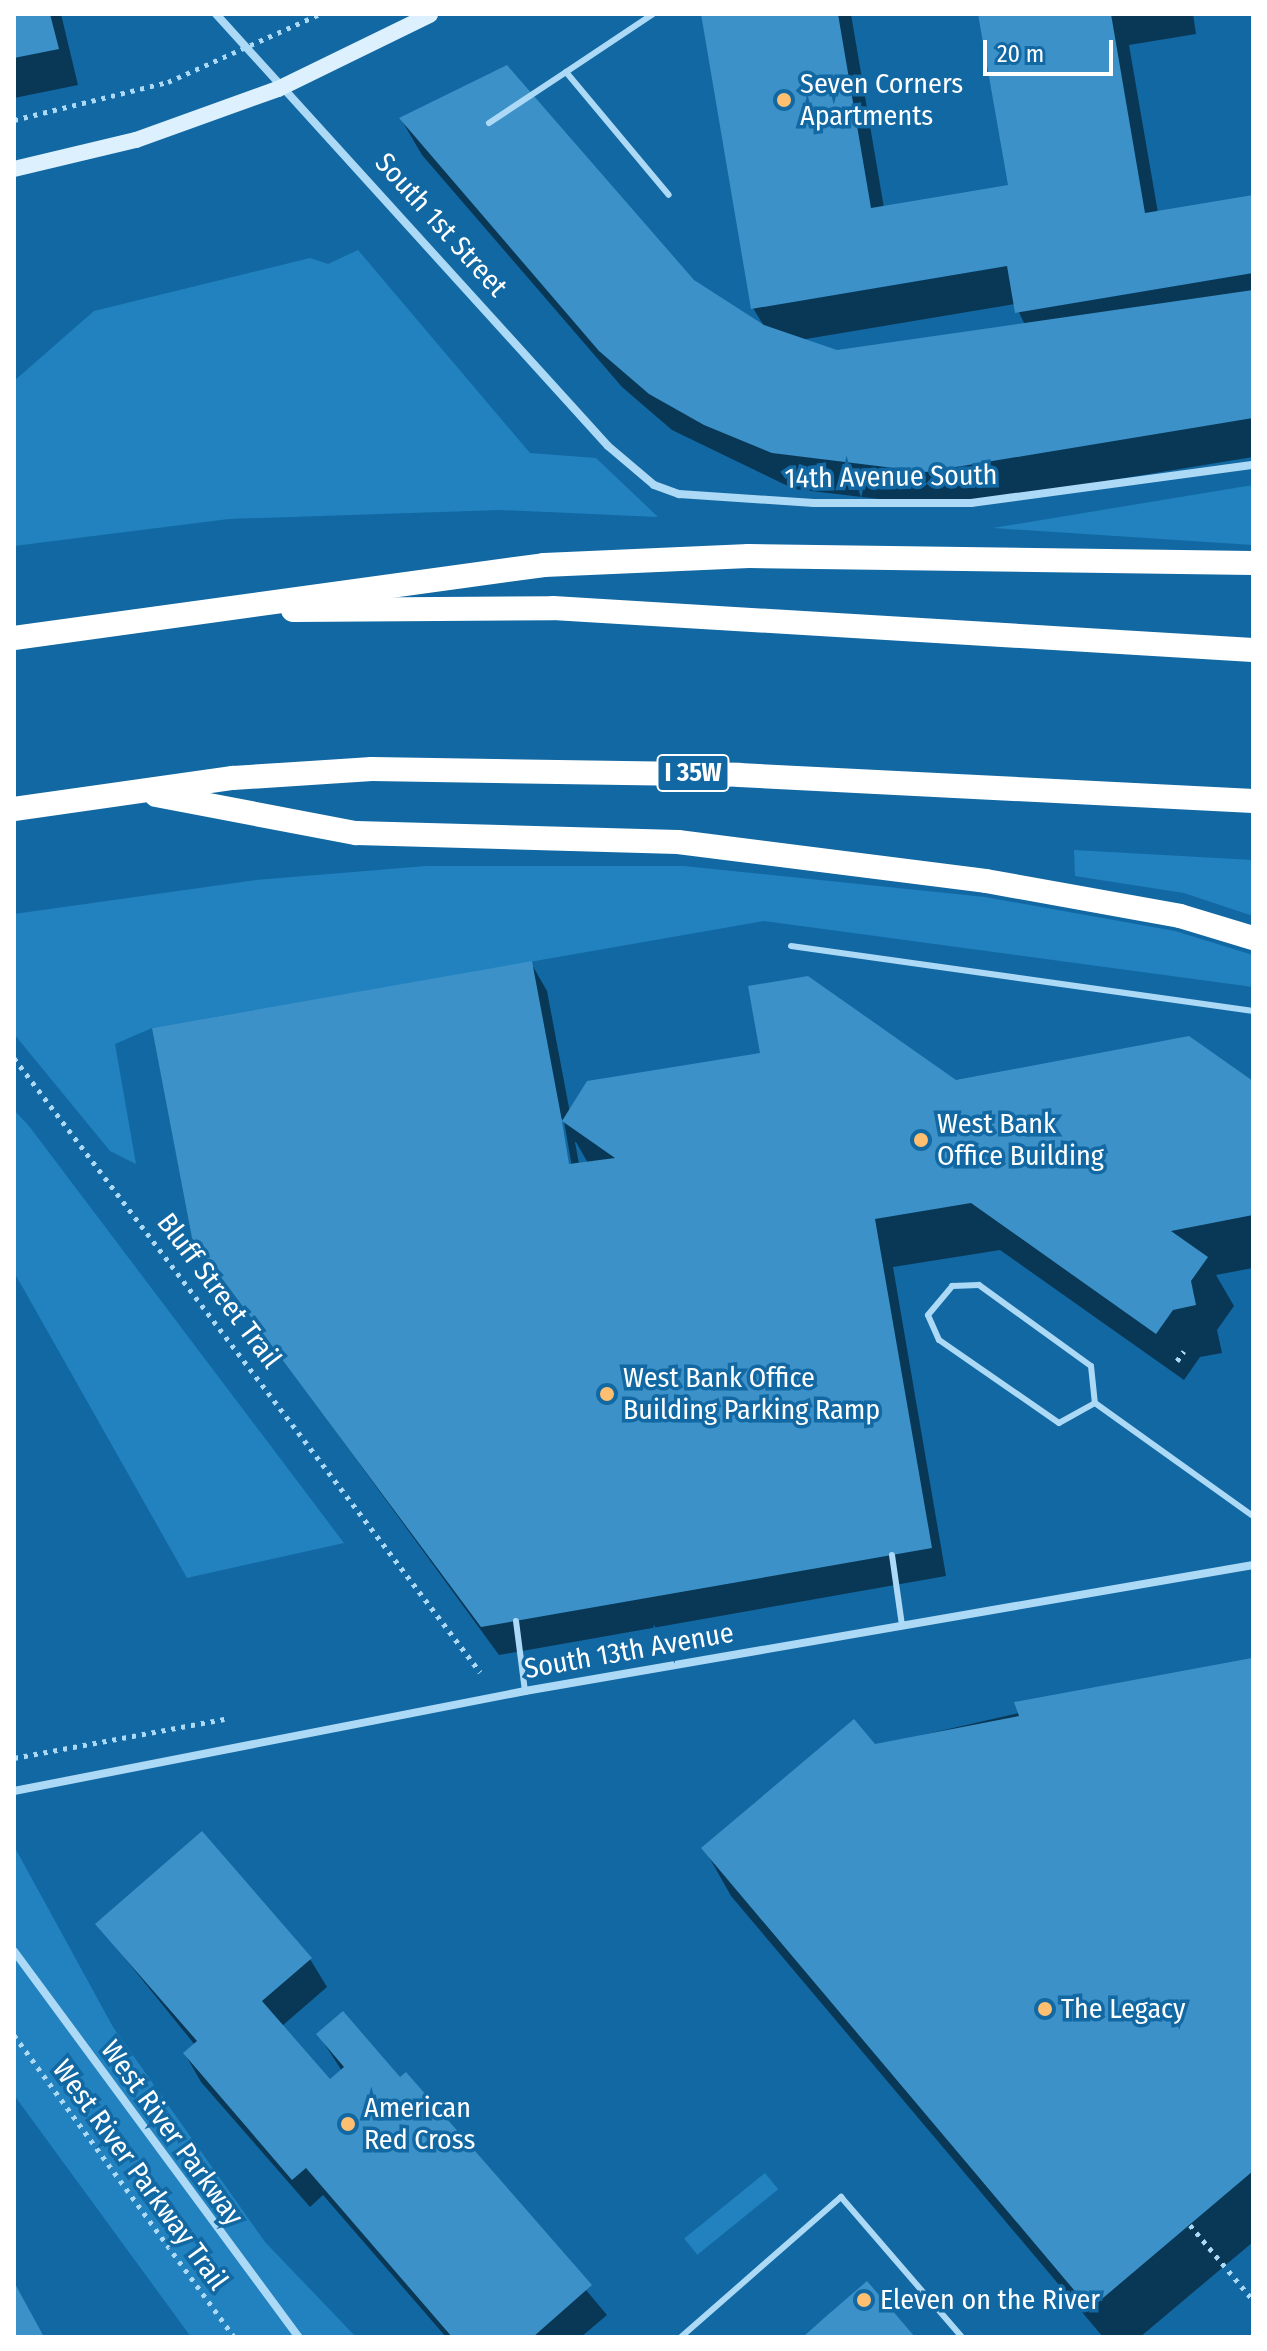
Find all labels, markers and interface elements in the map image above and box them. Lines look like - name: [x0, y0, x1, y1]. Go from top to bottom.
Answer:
- scale bar: [987, 24, 1117, 74]
- text: 20 m: [997, 40, 1044, 68]
- place label: Seven Corners Apartments: [800, 67, 963, 133]
- marker: Seven Corners Apartments: [775, 91, 793, 109]
- street label: South 1st Street: [368, 146, 514, 304]
- street label: 14th Avenue South: [784, 458, 998, 496]
- road number: I 35W: [655, 751, 731, 795]
- place label: West Bank Office Building: [937, 1107, 1104, 1173]
- marker: West Bank Office Building: [912, 1131, 930, 1149]
- street label: Bluff Street Trail: [150, 1207, 288, 1375]
- place label: West Bank Office Building Parking Ramp: [623, 1361, 880, 1427]
- marker: West Bank Office Building Parking Ramp: [598, 1385, 616, 1403]
- street label: South 13th Avenue: [522, 1616, 736, 1686]
- place label: The Legacy: [1061, 1992, 1186, 2026]
- marker: The Legacy: [1036, 2000, 1054, 2018]
- street label: West River Parkway: [94, 2034, 250, 2232]
- street label: West River Parkway Trail: [45, 2053, 235, 2297]
- place label: American Red Cross: [364, 2091, 475, 2157]
- marker: American Red Cross: [339, 2115, 357, 2133]
- place label: Eleven on the River: [880, 2283, 1100, 2317]
- marker: Eleven on the River: [855, 2291, 873, 2309]

